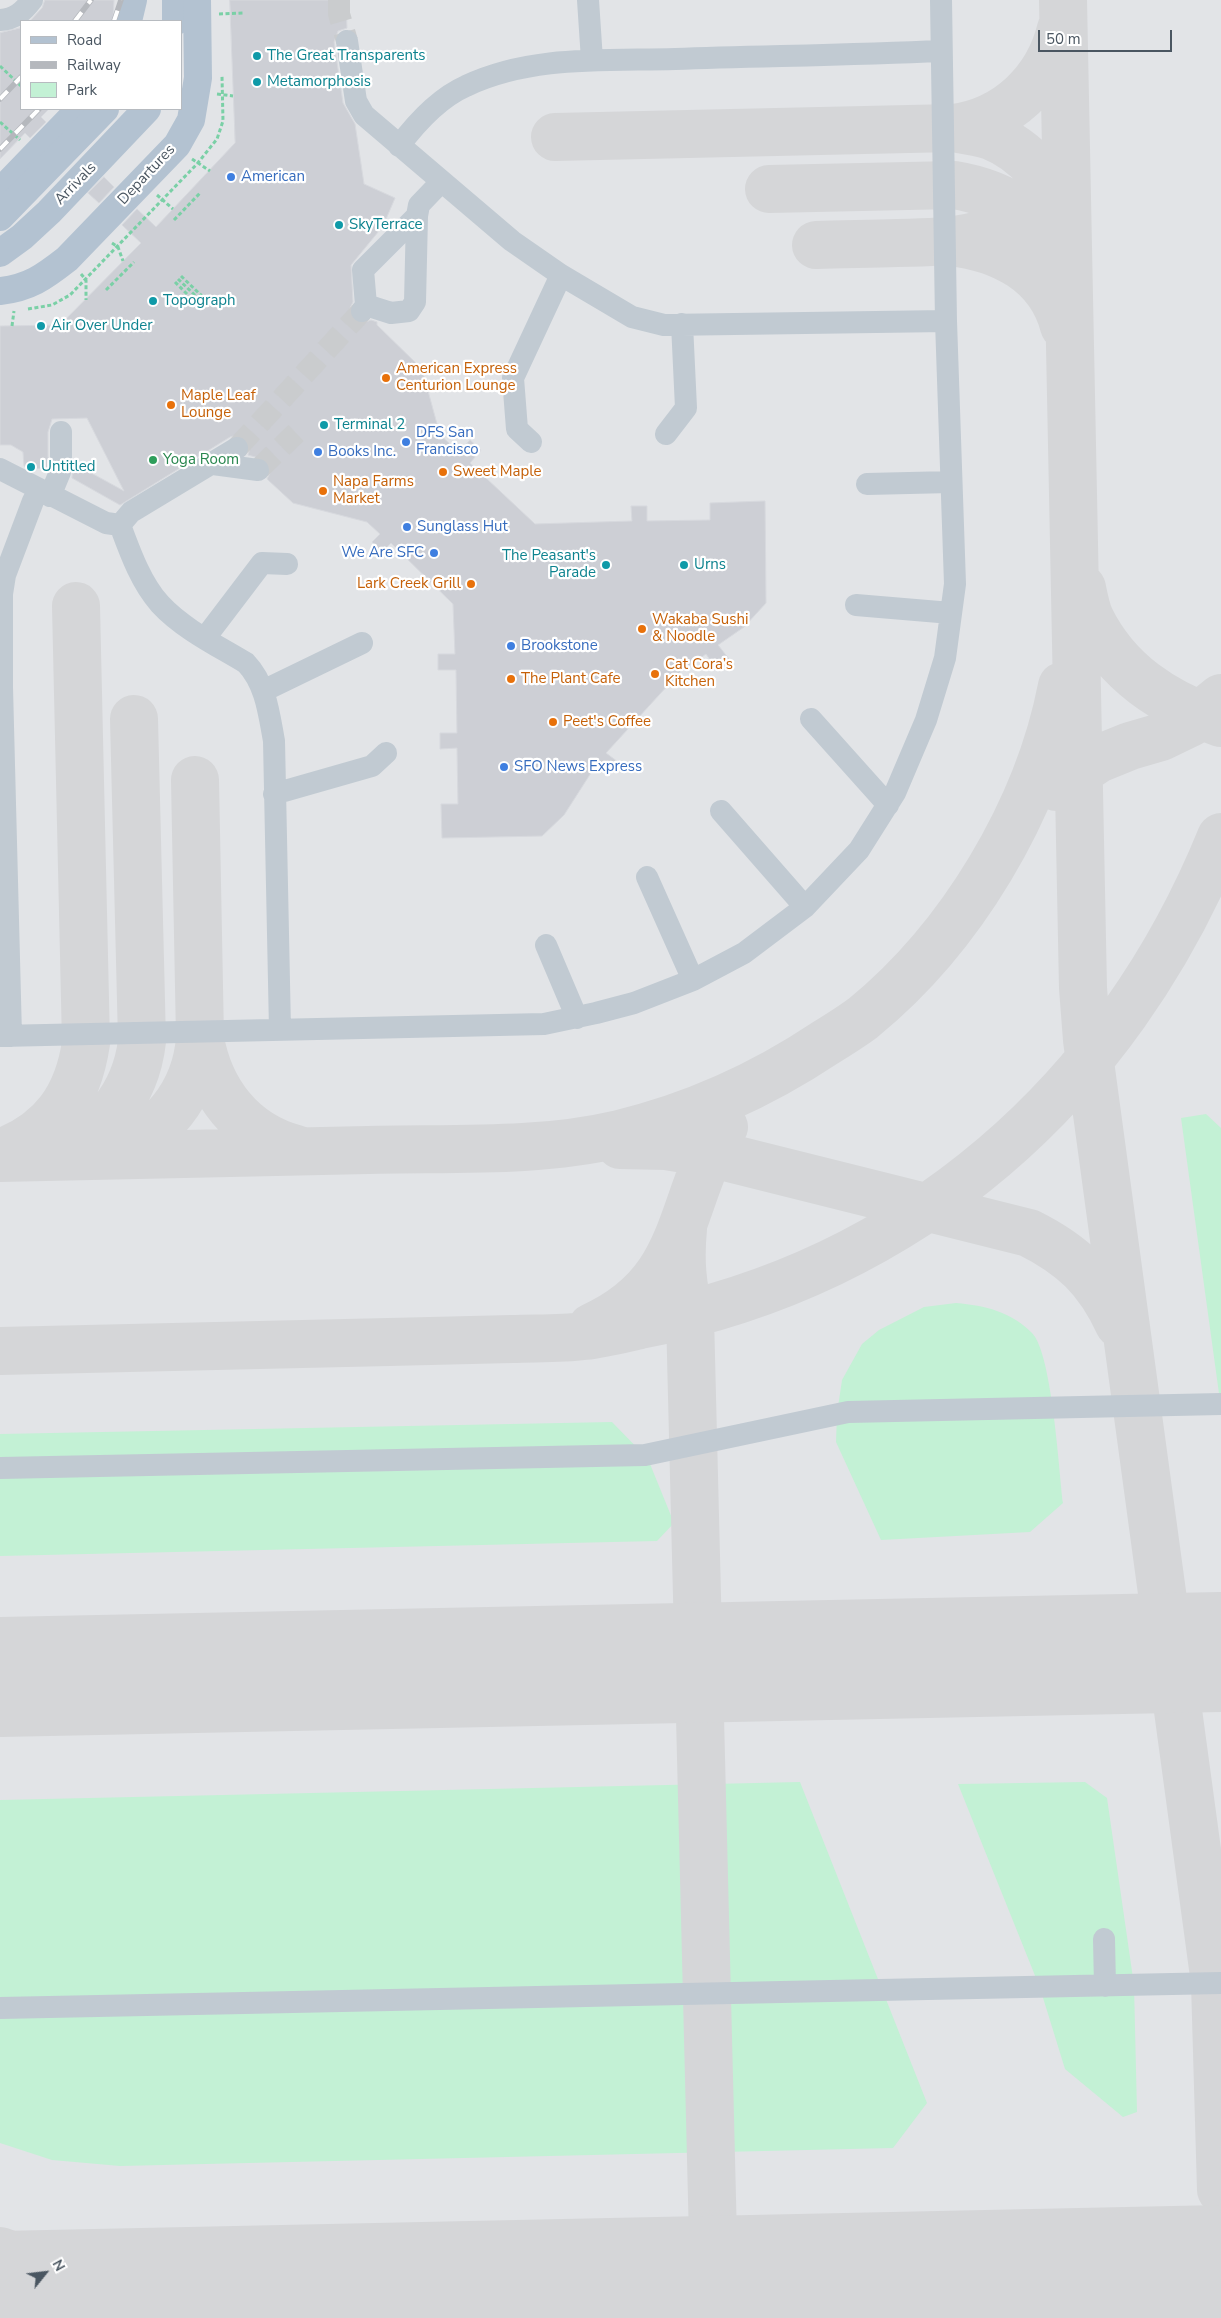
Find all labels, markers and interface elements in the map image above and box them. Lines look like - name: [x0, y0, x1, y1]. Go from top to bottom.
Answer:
- legend: [20, 20, 182, 110]
- scale bar: [1041, 20, 1175, 52]
- text: 50 m: [1046, 29, 1081, 49]
- text: Road: [67, 30, 102, 50]
- place label: The Great Transparents: [267, 47, 425, 65]
- marker: The Great Transparents: [251, 50, 263, 62]
- text: Railway: [67, 55, 121, 75]
- place label: Metamorphosis: [267, 73, 371, 91]
- marker: Metamorphosis: [251, 76, 263, 88]
- text: Park: [67, 80, 97, 100]
- street label: Departures: [115, 141, 179, 209]
- street label: Arrivals: [51, 159, 101, 209]
- place label: American: [241, 168, 305, 186]
- marker: American: [225, 171, 237, 183]
- place label: SkyTerrace: [349, 216, 422, 234]
- marker: SkyTerrace: [333, 219, 345, 231]
- place label: Topograph: [163, 292, 236, 310]
- marker: Topograph: [147, 295, 159, 307]
- place label: Air Over Under: [51, 317, 152, 335]
- marker: Air Over Under: [35, 320, 47, 332]
- place label: American Express Centurion Lounge: [396, 360, 517, 395]
- marker: American Express Centurion Lounge: [380, 372, 392, 384]
- place label: Maple Leaf Lounge: [181, 387, 256, 422]
- marker: Maple Leaf Lounge: [165, 399, 177, 411]
- place label: Terminal 2: [334, 416, 405, 434]
- marker: Terminal 2: [318, 419, 330, 431]
- place label: DFS San Francisco: [416, 424, 479, 459]
- marker: DFS San Francisco: [400, 436, 412, 448]
- place label: Books Inc.: [328, 443, 396, 461]
- marker: Books Inc.: [312, 446, 324, 458]
- place label: Yoga Room: [163, 451, 239, 469]
- marker: Yoga Room: [147, 454, 159, 466]
- place label: Untitled: [41, 458, 96, 476]
- marker: Untitled: [25, 461, 37, 473]
- place label: Sweet Maple: [453, 463, 542, 481]
- marker: Sweet Maple: [437, 466, 449, 478]
- place label: Napa Farms Market: [333, 473, 414, 508]
- marker: Napa Farms Market: [317, 485, 329, 497]
- place label: Sunglass Hut: [417, 518, 508, 536]
- marker: Sunglass Hut: [401, 521, 413, 533]
- place label: We Are SFC: [341, 544, 424, 562]
- marker: We Are SFC: [428, 547, 440, 559]
- place label: The Peasant's Parade: [502, 547, 596, 582]
- place label: Urns: [694, 556, 726, 574]
- marker: The Peasant's Parade: [600, 559, 612, 571]
- marker: Urns: [678, 559, 690, 571]
- place label: Lark Creek Grill: [357, 575, 461, 593]
- marker: Lark Creek Grill: [465, 578, 477, 590]
- place label: Wakaba Sushi & Noodle: [652, 611, 748, 646]
- marker: Wakaba Sushi & Noodle: [636, 623, 648, 635]
- place label: Brookstone: [521, 637, 598, 655]
- marker: Brookstone: [505, 640, 517, 652]
- place label: Cat Cora’s Kitchen: [665, 656, 733, 691]
- marker: Cat Cora’s Kitchen: [649, 668, 661, 680]
- place label: The Plant Cafe: [521, 670, 620, 688]
- marker: The Plant Cafe: [505, 673, 517, 685]
- place label: Peet's Coffee: [563, 713, 651, 731]
- marker: Peet's Coffee: [547, 716, 559, 728]
- place label: SFO News Express: [514, 758, 642, 776]
- marker: SFO News Express: [498, 761, 510, 773]
- north arrow: [20, 2248, 70, 2298]
- text: N: [48, 2256, 69, 2275]

